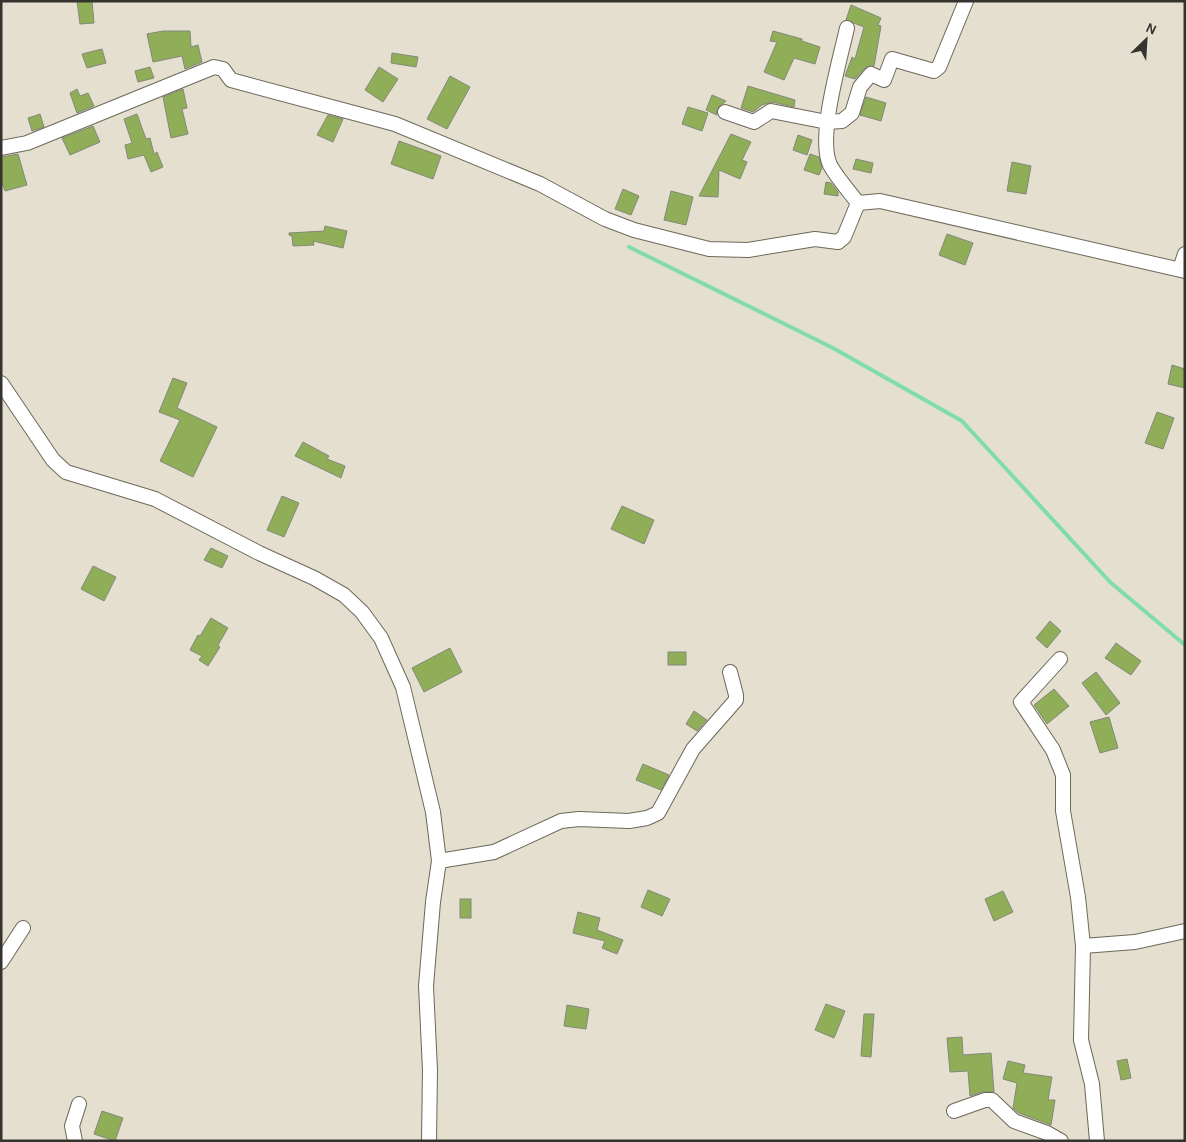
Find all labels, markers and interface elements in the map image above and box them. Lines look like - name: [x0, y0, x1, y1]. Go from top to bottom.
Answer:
- north arrow: [1121, 15, 1171, 65]
- text: N: [1143, 19, 1159, 38]

